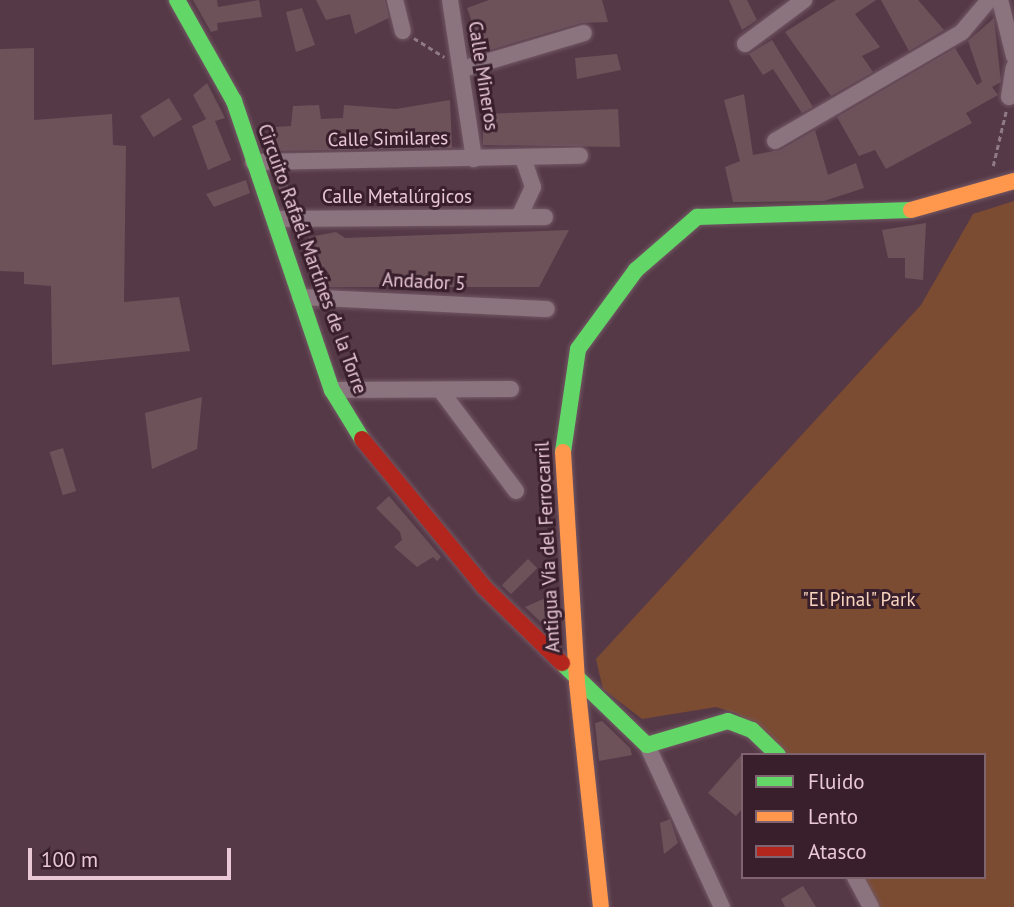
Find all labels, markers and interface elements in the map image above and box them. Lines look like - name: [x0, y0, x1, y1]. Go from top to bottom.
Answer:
- street label: Calle Mineros: [463, 20, 503, 132]
- street label: Circuito Rafaél Martínes de la Torre: [252, 121, 372, 397]
- street label: Calle Similares: [328, 127, 448, 151]
- street label: Calle Metalúrgicos: [322, 186, 472, 208]
- street label: Andador 5: [382, 268, 466, 296]
- street label: Antigua Vía del Ferrocarril: [531, 440, 565, 654]
- park label: "El Pinal" Park: [802, 589, 916, 611]
- legend: [741, 753, 986, 879]
- text: Fluido: [808, 768, 865, 795]
- text: Lento: [808, 803, 858, 830]
- scale bar: [32, 834, 234, 878]
- text: Atasco: [808, 838, 867, 865]
- text: 100 m: [41, 846, 98, 873]

